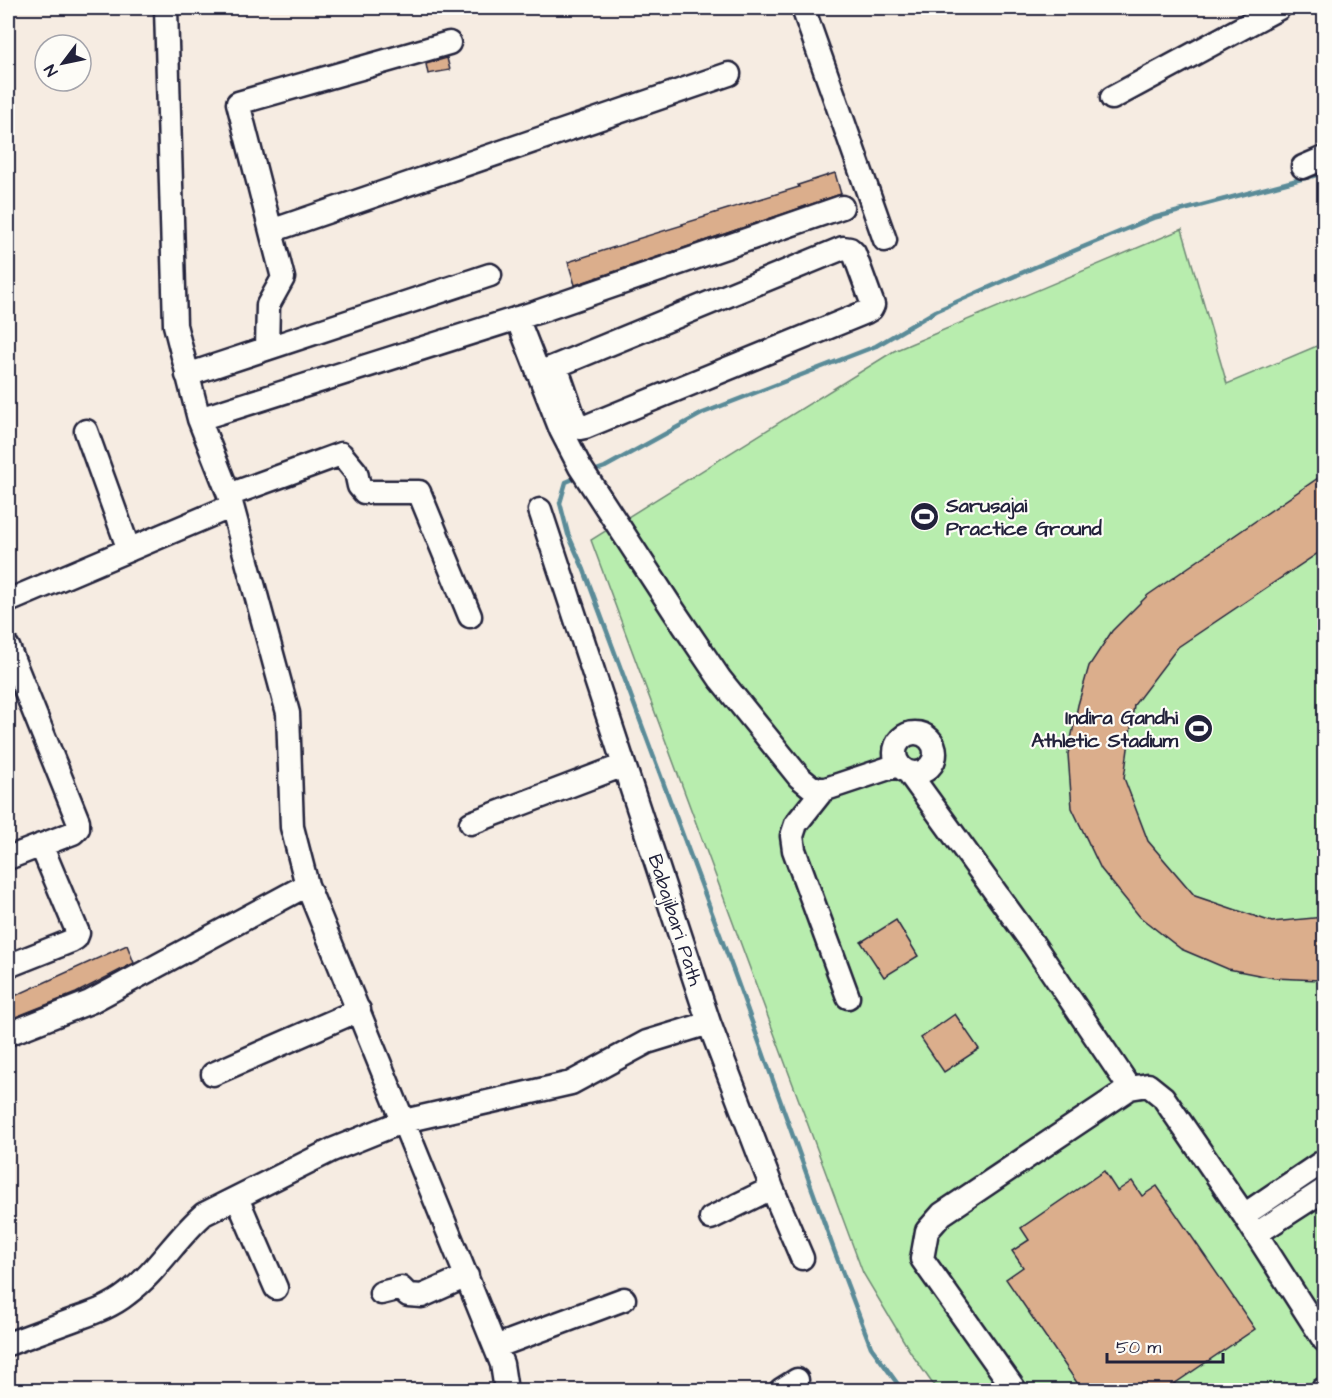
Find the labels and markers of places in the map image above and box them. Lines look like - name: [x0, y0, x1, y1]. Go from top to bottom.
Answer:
- place label: Sarusajai Practice Ground: [945, 492, 1103, 543]
- sports icon: Sarusajai Practice Ground: [909, 501, 941, 533]
- place label: Indira Gandhi Athletic Stadium: [1031, 704, 1179, 755]
- sports icon: Indira Gandhi Athletic Stadium: [1183, 713, 1215, 745]

